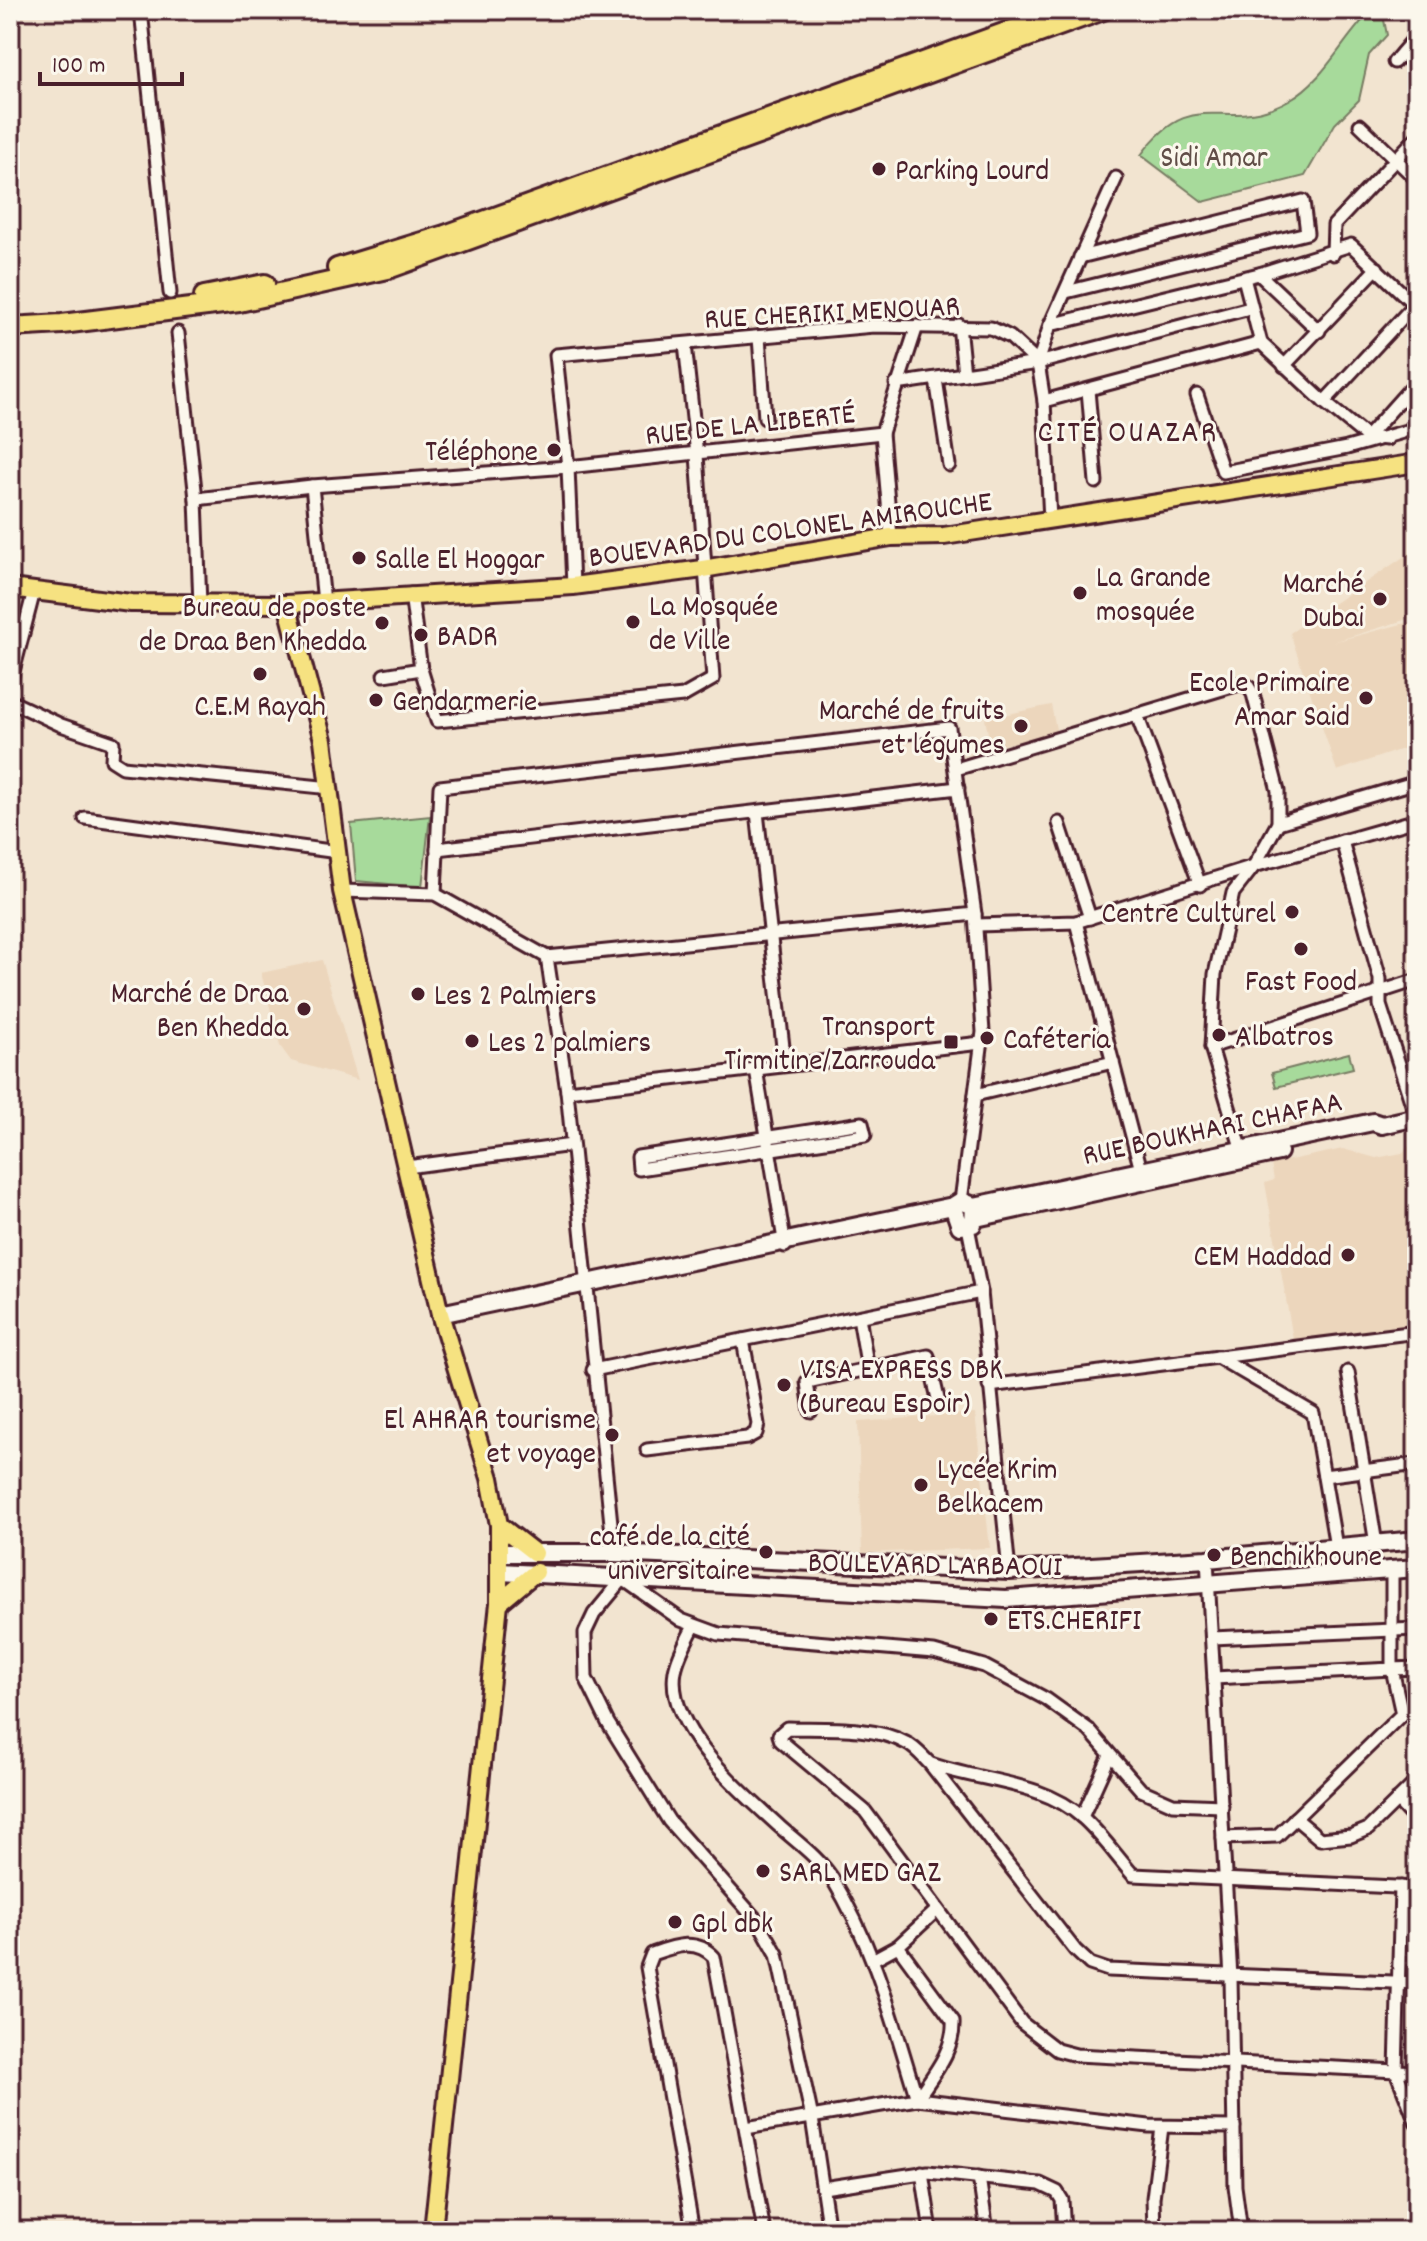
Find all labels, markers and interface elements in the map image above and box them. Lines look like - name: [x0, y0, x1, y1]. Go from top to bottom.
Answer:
- scale bar: [40, 36, 182, 86]
- text: 100 m: [52, 50, 105, 84]
- park label: Sidi Amar: [1160, 139, 1268, 182]
- place label: Parking Lourd: [895, 152, 1049, 195]
- marker: Parking Lourd: [870, 160, 888, 178]
- street label: RUE CHERIKI MENOUAR: [703, 287, 961, 344]
- street label: RUE DE LA LIBERTÉ: [643, 395, 858, 460]
- district label: CITÉ OUAZAR: [1038, 412, 1218, 458]
- place label: Téléphone: [425, 433, 538, 476]
- marker: Téléphone: [545, 441, 563, 459]
- street label: BOUEVARD DU COLONEL AMIROUCHE: [586, 483, 995, 582]
- place label: Salle El Hoggar: [375, 541, 544, 584]
- marker: Salle El Hoggar: [350, 549, 368, 567]
- place label: La Grande mosquée: [1096, 559, 1211, 636]
- place label: Marché Dubai: [1282, 565, 1364, 642]
- marker: La Grande mosquée: [1071, 584, 1089, 602]
- place label: La Mosquée de Ville: [649, 588, 778, 665]
- place label: Bureau de poste de Draa Ben Khedda: [139, 589, 367, 666]
- marker: Marché Dubai: [1371, 590, 1389, 608]
- marker: La Mosquée de Ville: [624, 613, 642, 631]
- marker: Bureau de poste de Draa Ben Khedda: [373, 614, 391, 632]
- place label: BADR: [437, 618, 498, 661]
- marker: BADR: [412, 626, 430, 644]
- place label: Ecole Primaire Amar Said: [1189, 664, 1350, 741]
- marker: C.E.M Rayah: [251, 665, 269, 683]
- place label: Gendarmerie: [392, 683, 537, 726]
- place label: C.E.M Rayah: [194, 688, 326, 731]
- marker: Ecole Primaire Amar Said: [1357, 689, 1375, 707]
- marker: Gendarmerie: [367, 691, 385, 709]
- place label: Marché de fruits et légumes: [819, 692, 1005, 769]
- marker: Marché de fruits et légumes: [1012, 717, 1030, 735]
- place label: Centre Culturel: [1101, 895, 1276, 938]
- marker: Centre Culturel: [1283, 903, 1301, 921]
- marker: Fast Food: [1292, 940, 1310, 958]
- place label: Fast Food: [1245, 963, 1357, 1006]
- place label: Marché de Draa Ben Khedda: [111, 975, 289, 1052]
- place label: Les 2 Palmiers: [434, 977, 597, 1020]
- marker: Les 2 Palmiers: [409, 985, 427, 1003]
- marker: Marché de Draa Ben Khedda: [295, 1000, 313, 1018]
- place label: Transport Tirmitine/Zarrouda: [724, 1008, 936, 1085]
- place label: Albatros: [1235, 1018, 1334, 1061]
- place label: Caféteria: [1003, 1021, 1111, 1064]
- place label: Les 2 palmiers: [488, 1024, 651, 1067]
- marker: Albatros: [1210, 1026, 1228, 1044]
- marker: Caféteria: [978, 1029, 996, 1047]
- marker: Les 2 palmiers: [463, 1032, 481, 1050]
- marker: Transport Tirmitine/Zarrouda: [942, 1033, 960, 1051]
- street label: RUE BOUKHARI CHAFAA: [1079, 1083, 1347, 1180]
- place label: CEM Haddad: [1193, 1238, 1332, 1281]
- marker: CEM Haddad: [1339, 1246, 1357, 1264]
- place label: VISA EXPRESS DBK (Bureau Espoir): [800, 1351, 1003, 1428]
- marker: VISA EXPRESS DBK (Bureau Espoir): [775, 1376, 793, 1394]
- place label: El AHRAR tourisme et voyage: [384, 1401, 596, 1478]
- marker: El AHRAR tourisme et voyage: [603, 1426, 621, 1444]
- place label: Lycée Krim Belkacem: [937, 1451, 1058, 1528]
- marker: Lycée Krim Belkacem: [912, 1476, 930, 1494]
- place label: café de la cité universitaire: [590, 1518, 750, 1595]
- place label: Benchikhoune: [1230, 1538, 1382, 1581]
- marker: café de la cité universitaire: [757, 1543, 775, 1561]
- street label: BOULEVARD LARBAOUI: [807, 1544, 1062, 1591]
- marker: Benchikhoune: [1205, 1546, 1223, 1564]
- place label: ETS.CHERIFI: [1007, 1602, 1141, 1645]
- marker: ETS.CHERIFI: [982, 1610, 1000, 1628]
- place label: SARL MED GAZ: [779, 1854, 941, 1897]
- marker: SARL MED GAZ: [754, 1862, 772, 1880]
- place label: Gpl dbk: [691, 1905, 773, 1948]
- marker: Gpl dbk: [666, 1913, 684, 1931]

